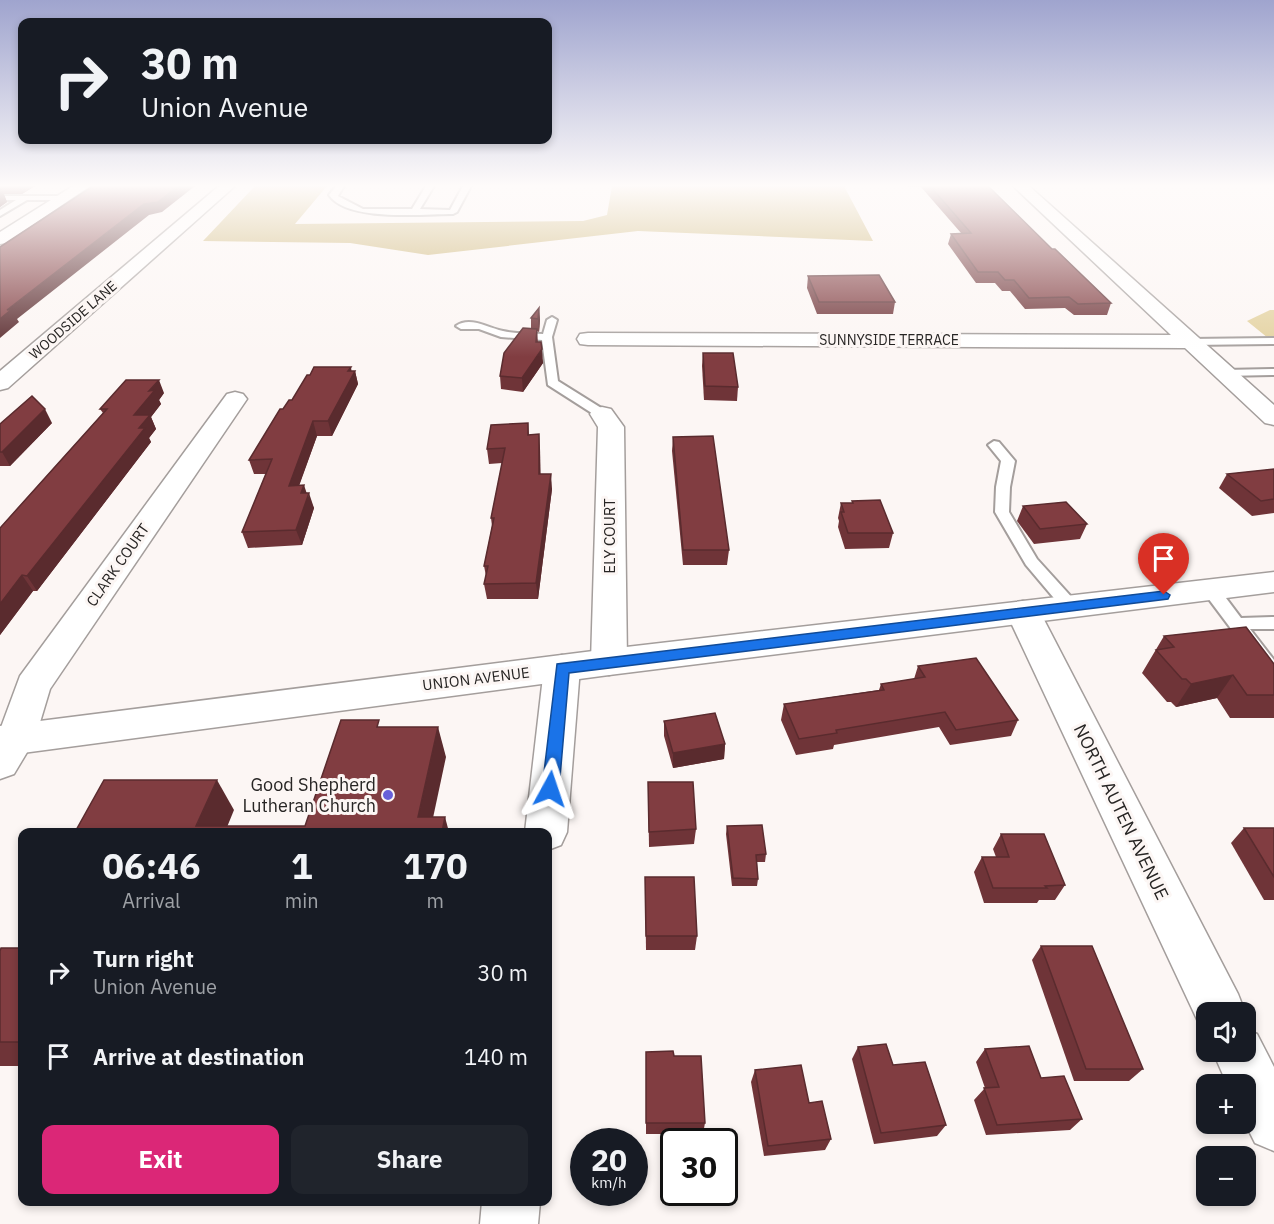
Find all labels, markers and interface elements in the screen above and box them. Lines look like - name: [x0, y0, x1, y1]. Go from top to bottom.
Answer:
- text: 30 m: [141, 36, 239, 91]
- icon: right: [42, 42, 120, 120]
- text: Union Avenue: [141, 89, 308, 124]
- street label: WOODSIDE LANE: [25, 277, 121, 363]
- street label: SUNNYSIDE TERRACE: [819, 331, 959, 349]
- street label: ELY COURT: [600, 498, 619, 574]
- street label: CLARK COURT: [82, 519, 153, 610]
- pin: [1138, 533, 1189, 595]
- icon: arrive: [1147, 542, 1180, 575]
- street label: UNION AVENUE: [421, 662, 531, 695]
- street label: NORTH AUTEN AVENUE: [1069, 720, 1174, 903]
- position arrow: [518, 757, 582, 821]
- place label: Good Shepherd Lutheran Church: [242, 773, 376, 817]
- marker: Good Shepherd Lutheran Church: [381, 788, 395, 802]
- text: 06:46: [102, 842, 201, 889]
- text: 1: [291, 842, 313, 889]
- text: 170: [403, 842, 468, 889]
- text: Arrival: [122, 887, 181, 914]
- text: min: [285, 887, 319, 914]
- text: m: [427, 887, 444, 914]
- text: Turn right: [93, 944, 194, 973]
- icon: right: [42, 956, 75, 989]
- text: 30 m: [477, 958, 528, 987]
- text: Union Avenue: [93, 973, 217, 1000]
- map controls: [1196, 1002, 1256, 1206]
- button: sound: [1196, 1002, 1256, 1062]
- icon: arrive: [42, 1040, 75, 1073]
- text: Arrive at destination: [93, 1042, 304, 1071]
- text: 140 m: [464, 1042, 528, 1071]
- button: +: [1196, 1074, 1256, 1134]
- button: Exit: [42, 1125, 279, 1194]
- button: Share: [291, 1125, 528, 1194]
- speed limit sign: 30: [660, 1128, 738, 1206]
- text: 20: [591, 1140, 627, 1179]
- button: −: [1196, 1146, 1256, 1206]
- text: km/h: [591, 1173, 627, 1192]

